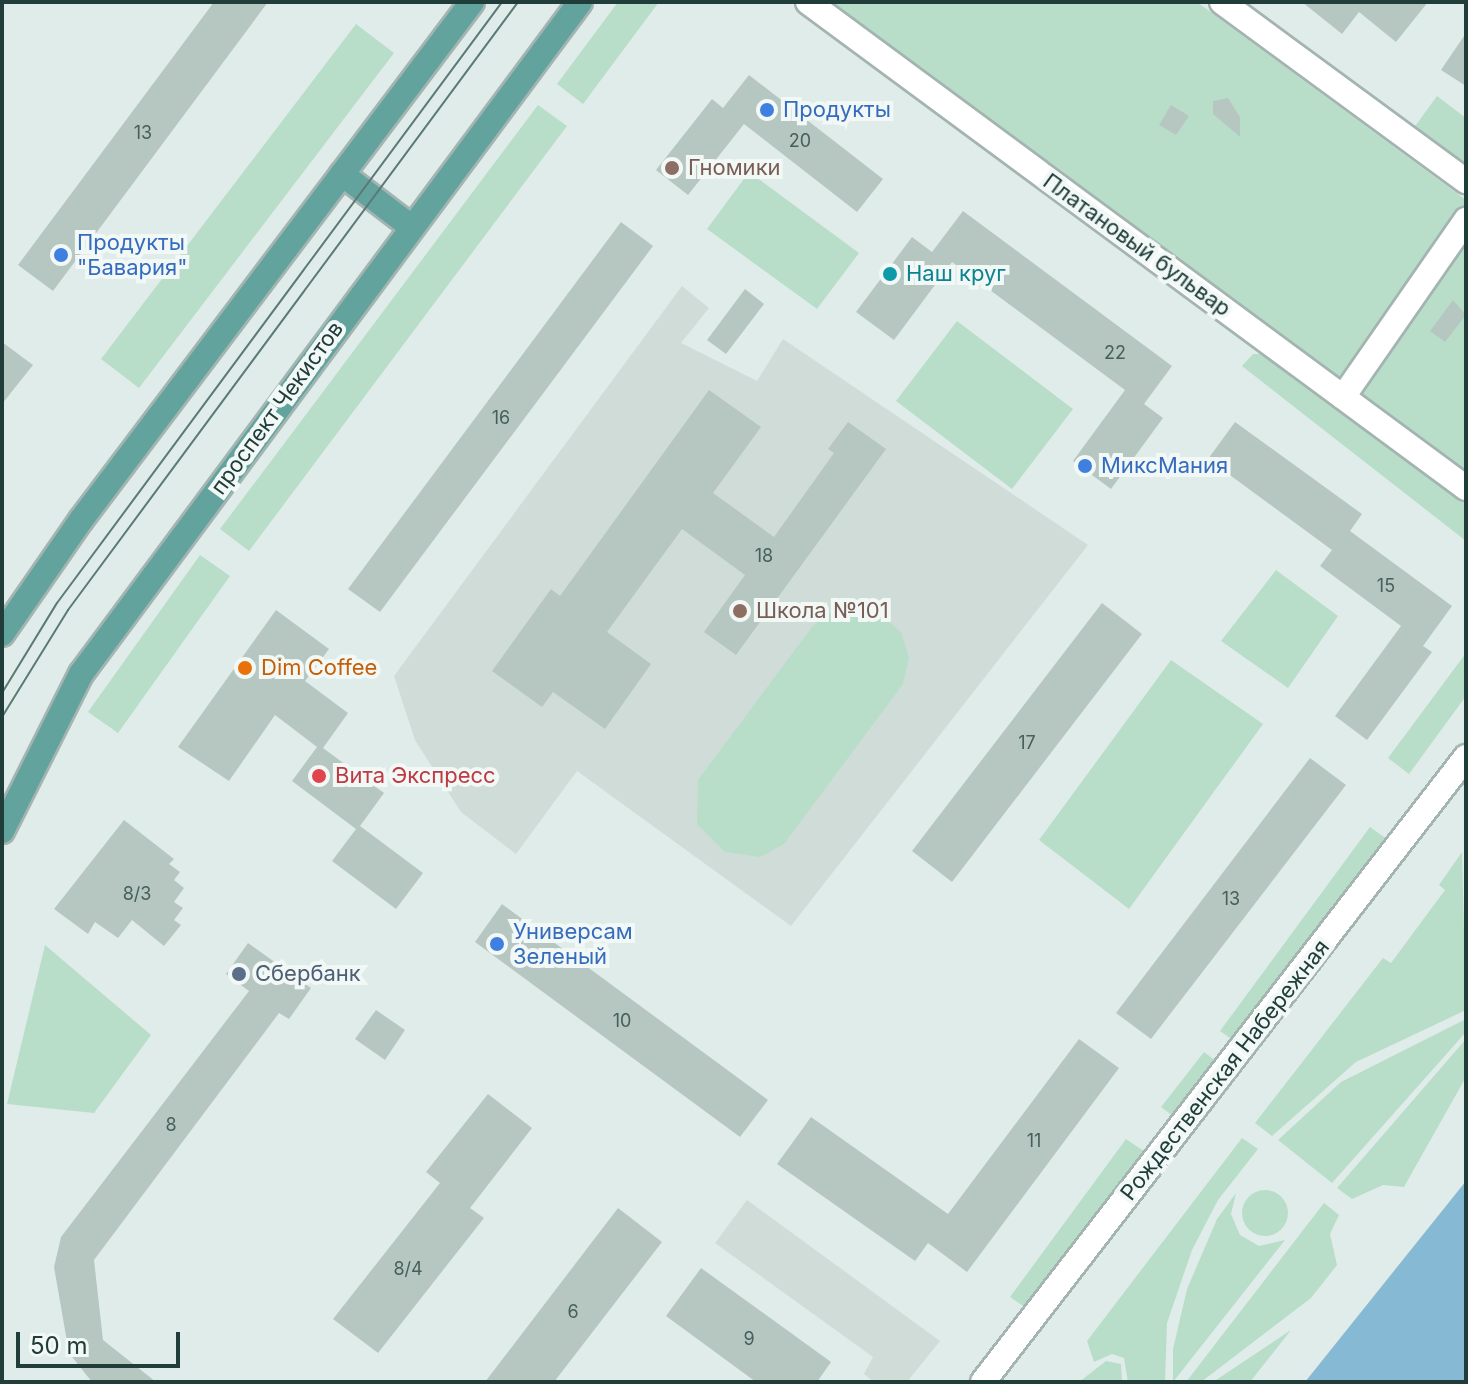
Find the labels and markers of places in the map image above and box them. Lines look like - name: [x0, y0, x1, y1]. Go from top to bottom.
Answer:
- place label: Продукты: [783, 97, 891, 123]
- marker: Продукты: [758, 101, 776, 119]
- place label: Гномики: [688, 155, 781, 181]
- marker: Гномики: [663, 159, 681, 177]
- place label: Продукты "Бавария": [77, 229, 188, 280]
- marker: Продукты "Бавария": [52, 246, 70, 264]
- place label: Наш круг: [906, 261, 1006, 287]
- marker: Наш круг: [881, 265, 899, 283]
- place label: МиксМания: [1101, 453, 1228, 479]
- marker: МиксМания: [1076, 457, 1094, 475]
- place label: Школа №101: [756, 598, 889, 624]
- marker: Школа №101: [731, 602, 749, 620]
- place label: Dim Coffee: [261, 655, 377, 681]
- marker: Dim Coffee: [236, 659, 254, 677]
- place label: Вита Экспресс: [335, 763, 496, 789]
- marker: Вита Экспресс: [310, 767, 328, 785]
- place label: Универсам Зеленый: [513, 918, 633, 970]
- marker: Универсам Зеленый: [488, 935, 506, 953]
- place label: Сбербанк: [255, 961, 361, 987]
- marker: Сбербанк: [230, 965, 248, 983]

